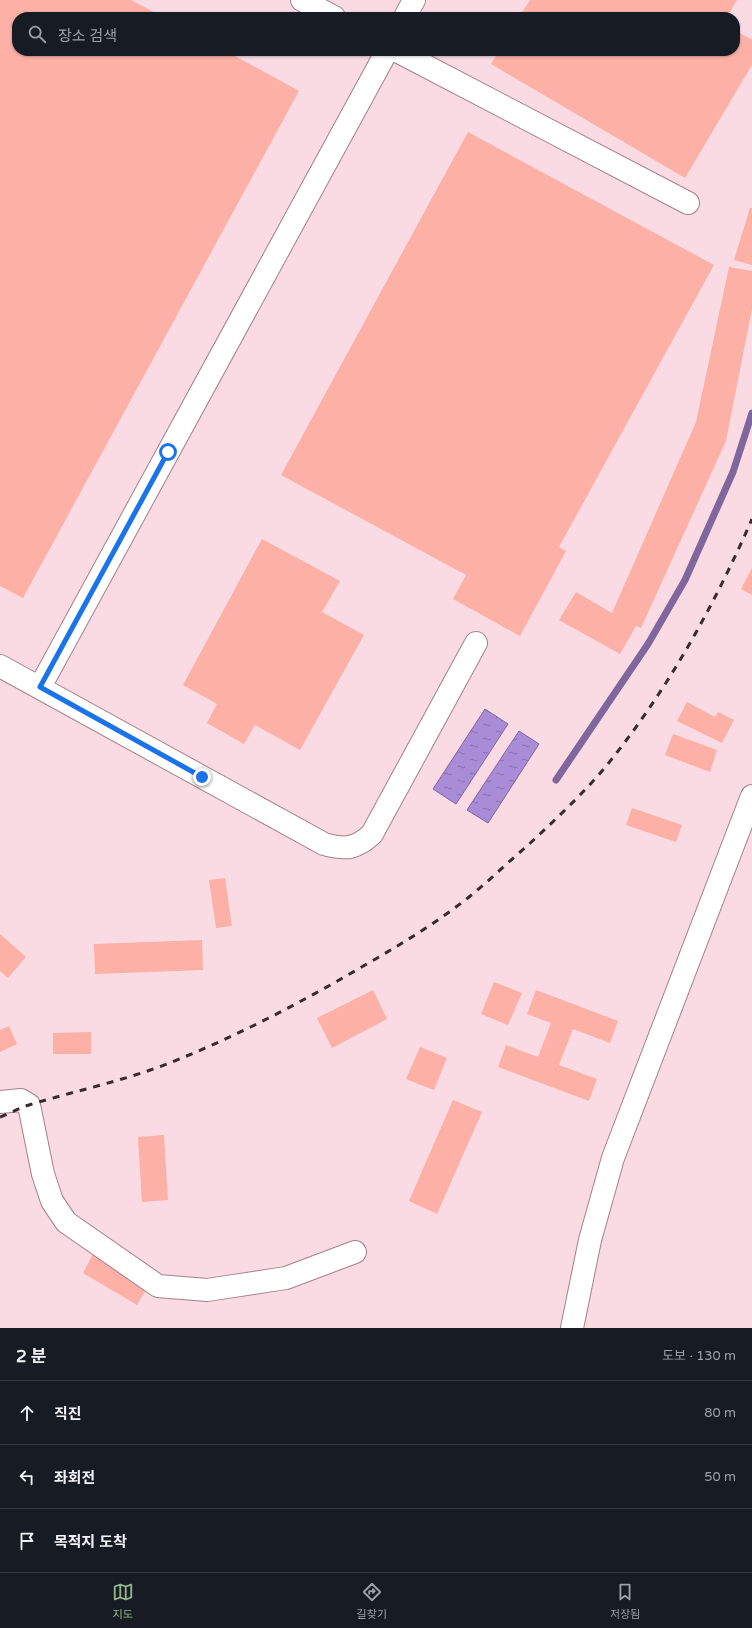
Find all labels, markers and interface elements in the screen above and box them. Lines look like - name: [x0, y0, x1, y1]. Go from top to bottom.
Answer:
- search box: [12, 12, 740, 56]
- icon: search: [26, 23, 48, 45]
- text: 장소 검색: [58, 27, 117, 45]
- route start: [159, 443, 177, 461]
- route end: [193, 768, 211, 786]
- text: 2 분: [16, 1346, 47, 1367]
- text: 도보 · 130 m: [662, 1348, 736, 1364]
- icon: ahead: [16, 1402, 38, 1424]
- text: 직진: [54, 1405, 82, 1423]
- text: 80 m: [704, 1405, 736, 1421]
- icon: left: [16, 1466, 38, 1488]
- text: 좌회전: [54, 1469, 95, 1487]
- text: 50 m: [704, 1469, 736, 1485]
- icon: arrive: [16, 1530, 38, 1552]
- text: 목적지 도착: [54, 1533, 127, 1551]
- tab: 지도: [112, 1581, 134, 1621]
- tab: 길찾기: [357, 1581, 387, 1621]
- tab: 저장됨: [610, 1581, 640, 1621]

